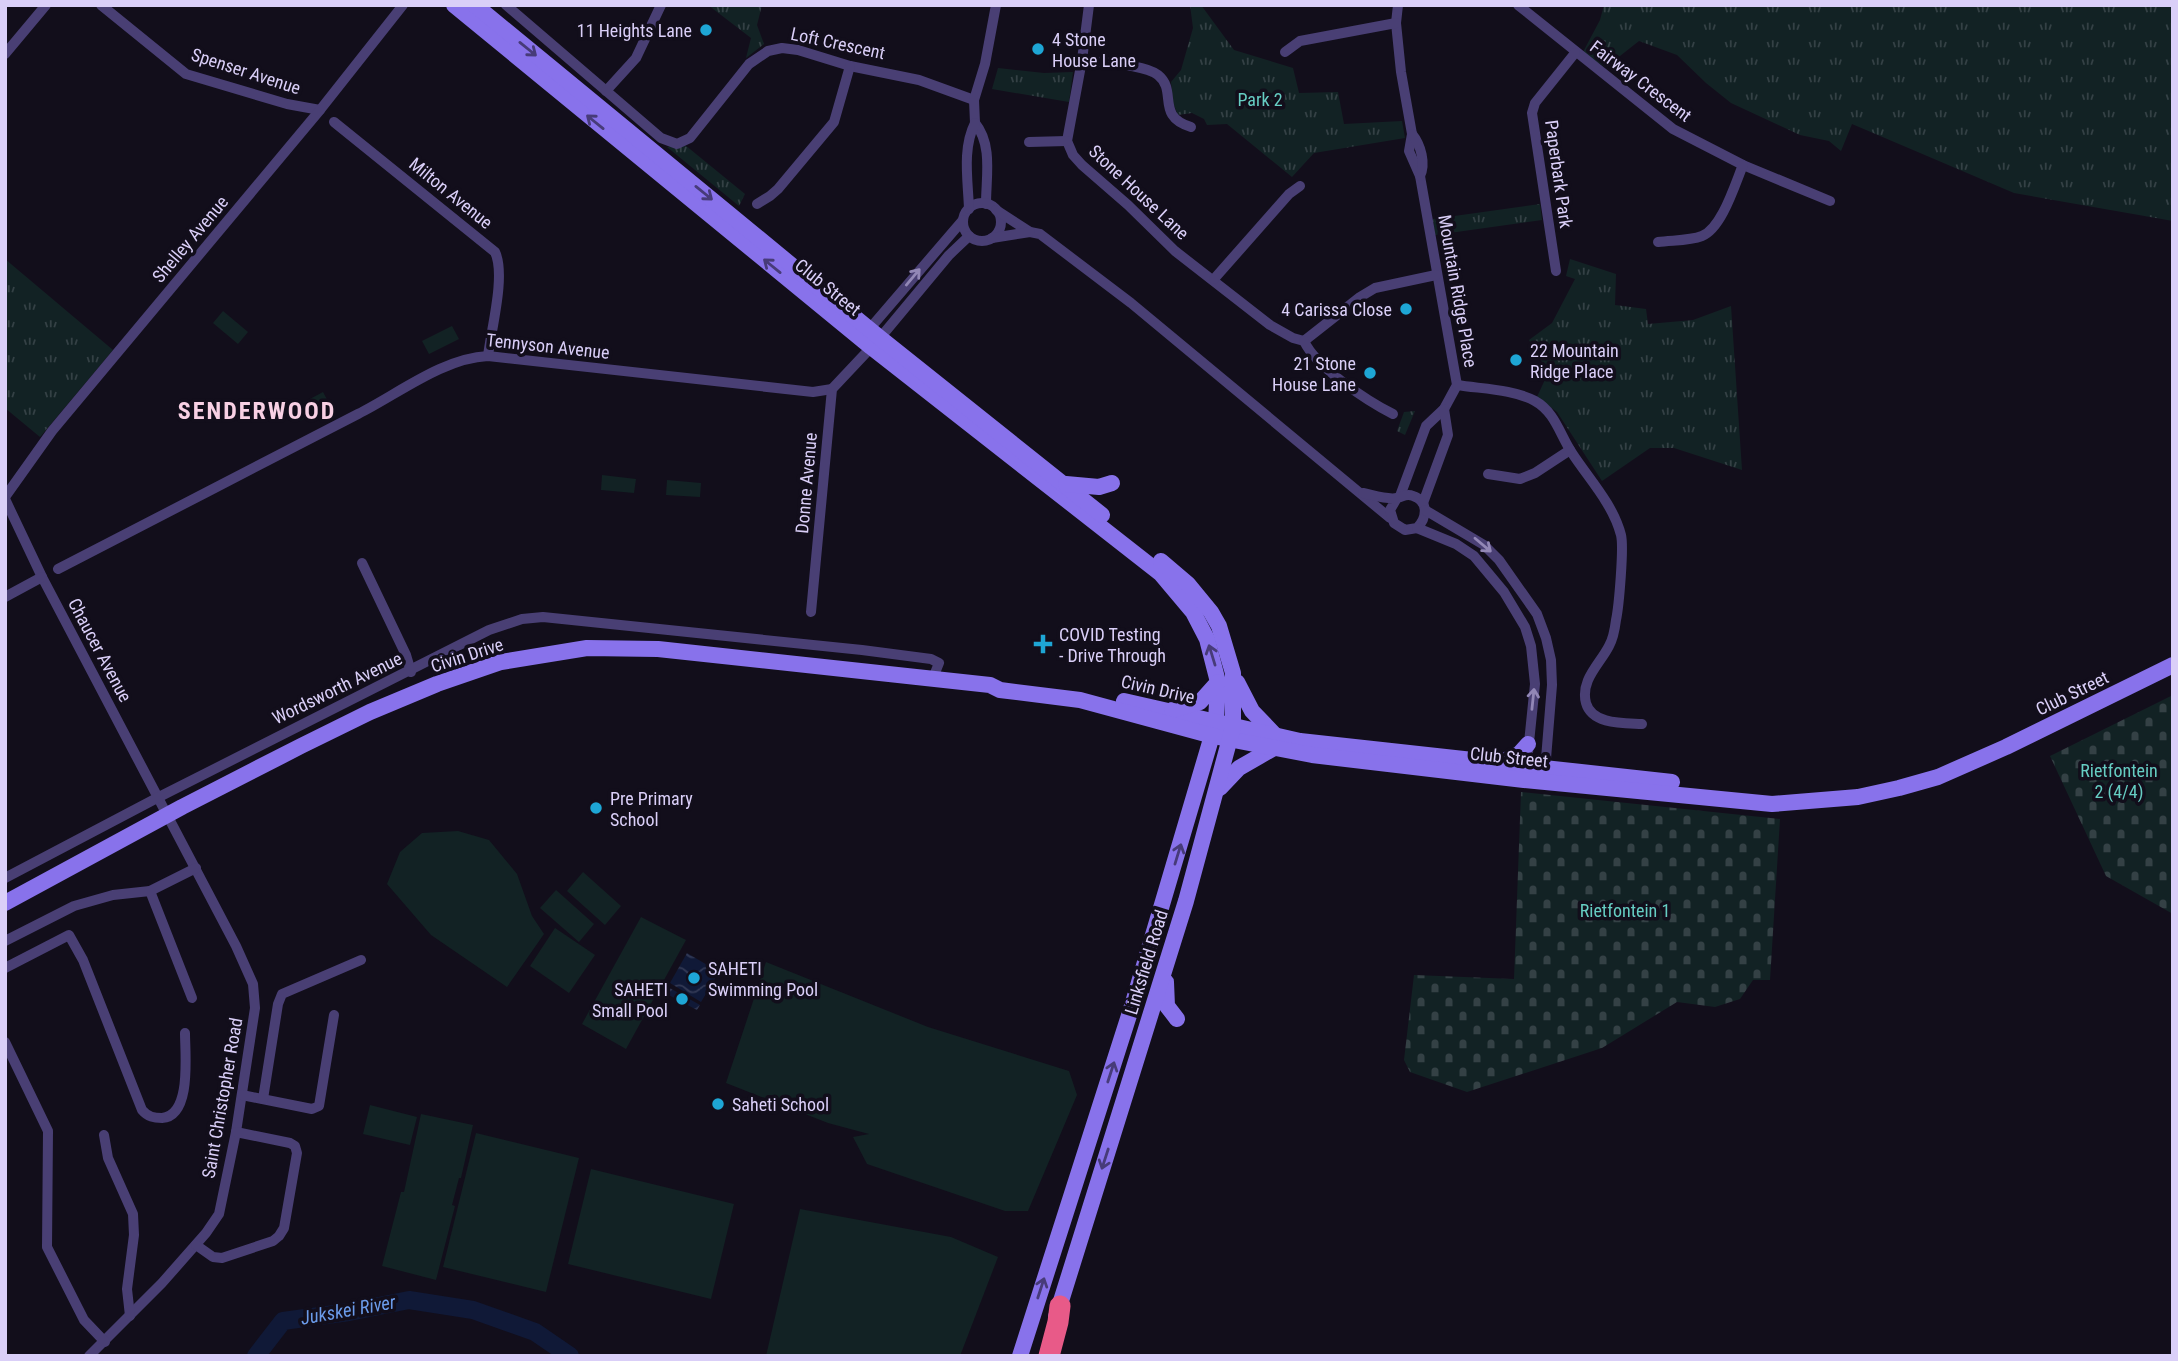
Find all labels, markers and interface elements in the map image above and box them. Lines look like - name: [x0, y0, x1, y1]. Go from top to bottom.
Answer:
- place label: 11 Heights Lane: [577, 20, 692, 41]
- marker: 11 Heights Lane: [698, 22, 714, 38]
- street label: Loft Crescent: [789, 23, 887, 63]
- place label: 4 Stone House Lane: [1052, 29, 1136, 71]
- street label: Fairway Crescent: [1586, 36, 1696, 126]
- one-way arrow: [518, 41, 536, 56]
- marker: 4 Stone House Lane: [1030, 41, 1046, 57]
- street label: Spenser Avenue: [189, 43, 303, 99]
- park label: Park 2: [1237, 89, 1283, 110]
- one-way arrow: [587, 114, 605, 130]
- street label: Paperbark Park: [1541, 119, 1577, 229]
- street label: Stone House Lane: [1085, 140, 1193, 244]
- street label: Milton Avenue: [405, 153, 497, 233]
- one-way arrow: [694, 185, 712, 201]
- street label: Shelley Avenue: [148, 191, 232, 287]
- street label: Mountain Ridge Place: [1434, 213, 1482, 369]
- street label: Club Street: [791, 254, 865, 320]
- one-way arrow: [763, 258, 781, 274]
- one-way arrow: [905, 268, 921, 286]
- place label: 4 Carissa Close: [1281, 299, 1392, 320]
- marker: 4 Carissa Close: [1398, 301, 1414, 317]
- street label: Tennyson Avenue: [485, 329, 611, 363]
- place label: 22 Mountain Ridge Place: [1530, 340, 1619, 382]
- marker: 22 Mountain Ridge Place: [1508, 352, 1524, 368]
- place label: 21 Stone House Lane: [1272, 353, 1356, 395]
- marker: 21 Stone House Lane: [1362, 365, 1378, 381]
- district label: SENDERWOOD: [178, 397, 336, 425]
- street label: Donne Avenue: [791, 432, 821, 534]
- one-way arrow: [1474, 537, 1492, 553]
- street label: Chaucer Avenue: [64, 595, 136, 705]
- place label: COVID Testing - Drive Through: [1059, 624, 1166, 666]
- street label: Civin Drive: [428, 633, 506, 677]
- marker: COVID Testing - Drive Through: [1033, 634, 1053, 654]
- one-way arrow: [1205, 644, 1218, 666]
- street label: Wordsworth Avenue: [269, 648, 405, 728]
- street label: Club Street: [2032, 666, 2112, 720]
- street label: Civin Drive: [1119, 670, 1197, 708]
- one-way arrow: [1527, 688, 1540, 711]
- street label: Club Street: [1469, 742, 1549, 772]
- park label: Rietfontein 2 (4/4): [2080, 760, 2158, 803]
- place label: Pre Primary School: [610, 788, 693, 830]
- marker: Pre Primary School: [588, 800, 604, 816]
- one-way arrow: [1173, 844, 1185, 866]
- park label: Rietfontein 1: [1580, 900, 1670, 921]
- street label: Linksfield Road: [1120, 907, 1172, 1017]
- place label: SAHETI Swimming Pool: [708, 958, 818, 1000]
- marker: SAHETI Swimming Pool: [686, 970, 702, 986]
- place label: SAHETI Small Pool: [592, 979, 668, 1021]
- marker: SAHETI Small Pool: [674, 991, 690, 1007]
- street label: Saint Christopher Road: [198, 1016, 246, 1180]
- one-way arrow: [1106, 1061, 1118, 1083]
- place label: Saheti School: [732, 1094, 829, 1115]
- marker: Saheti School: [710, 1096, 726, 1112]
- one-way arrow: [1097, 1148, 1110, 1170]
- one-way arrow: [1036, 1278, 1049, 1300]
- water label: Jukskei River: [299, 1290, 398, 1330]

